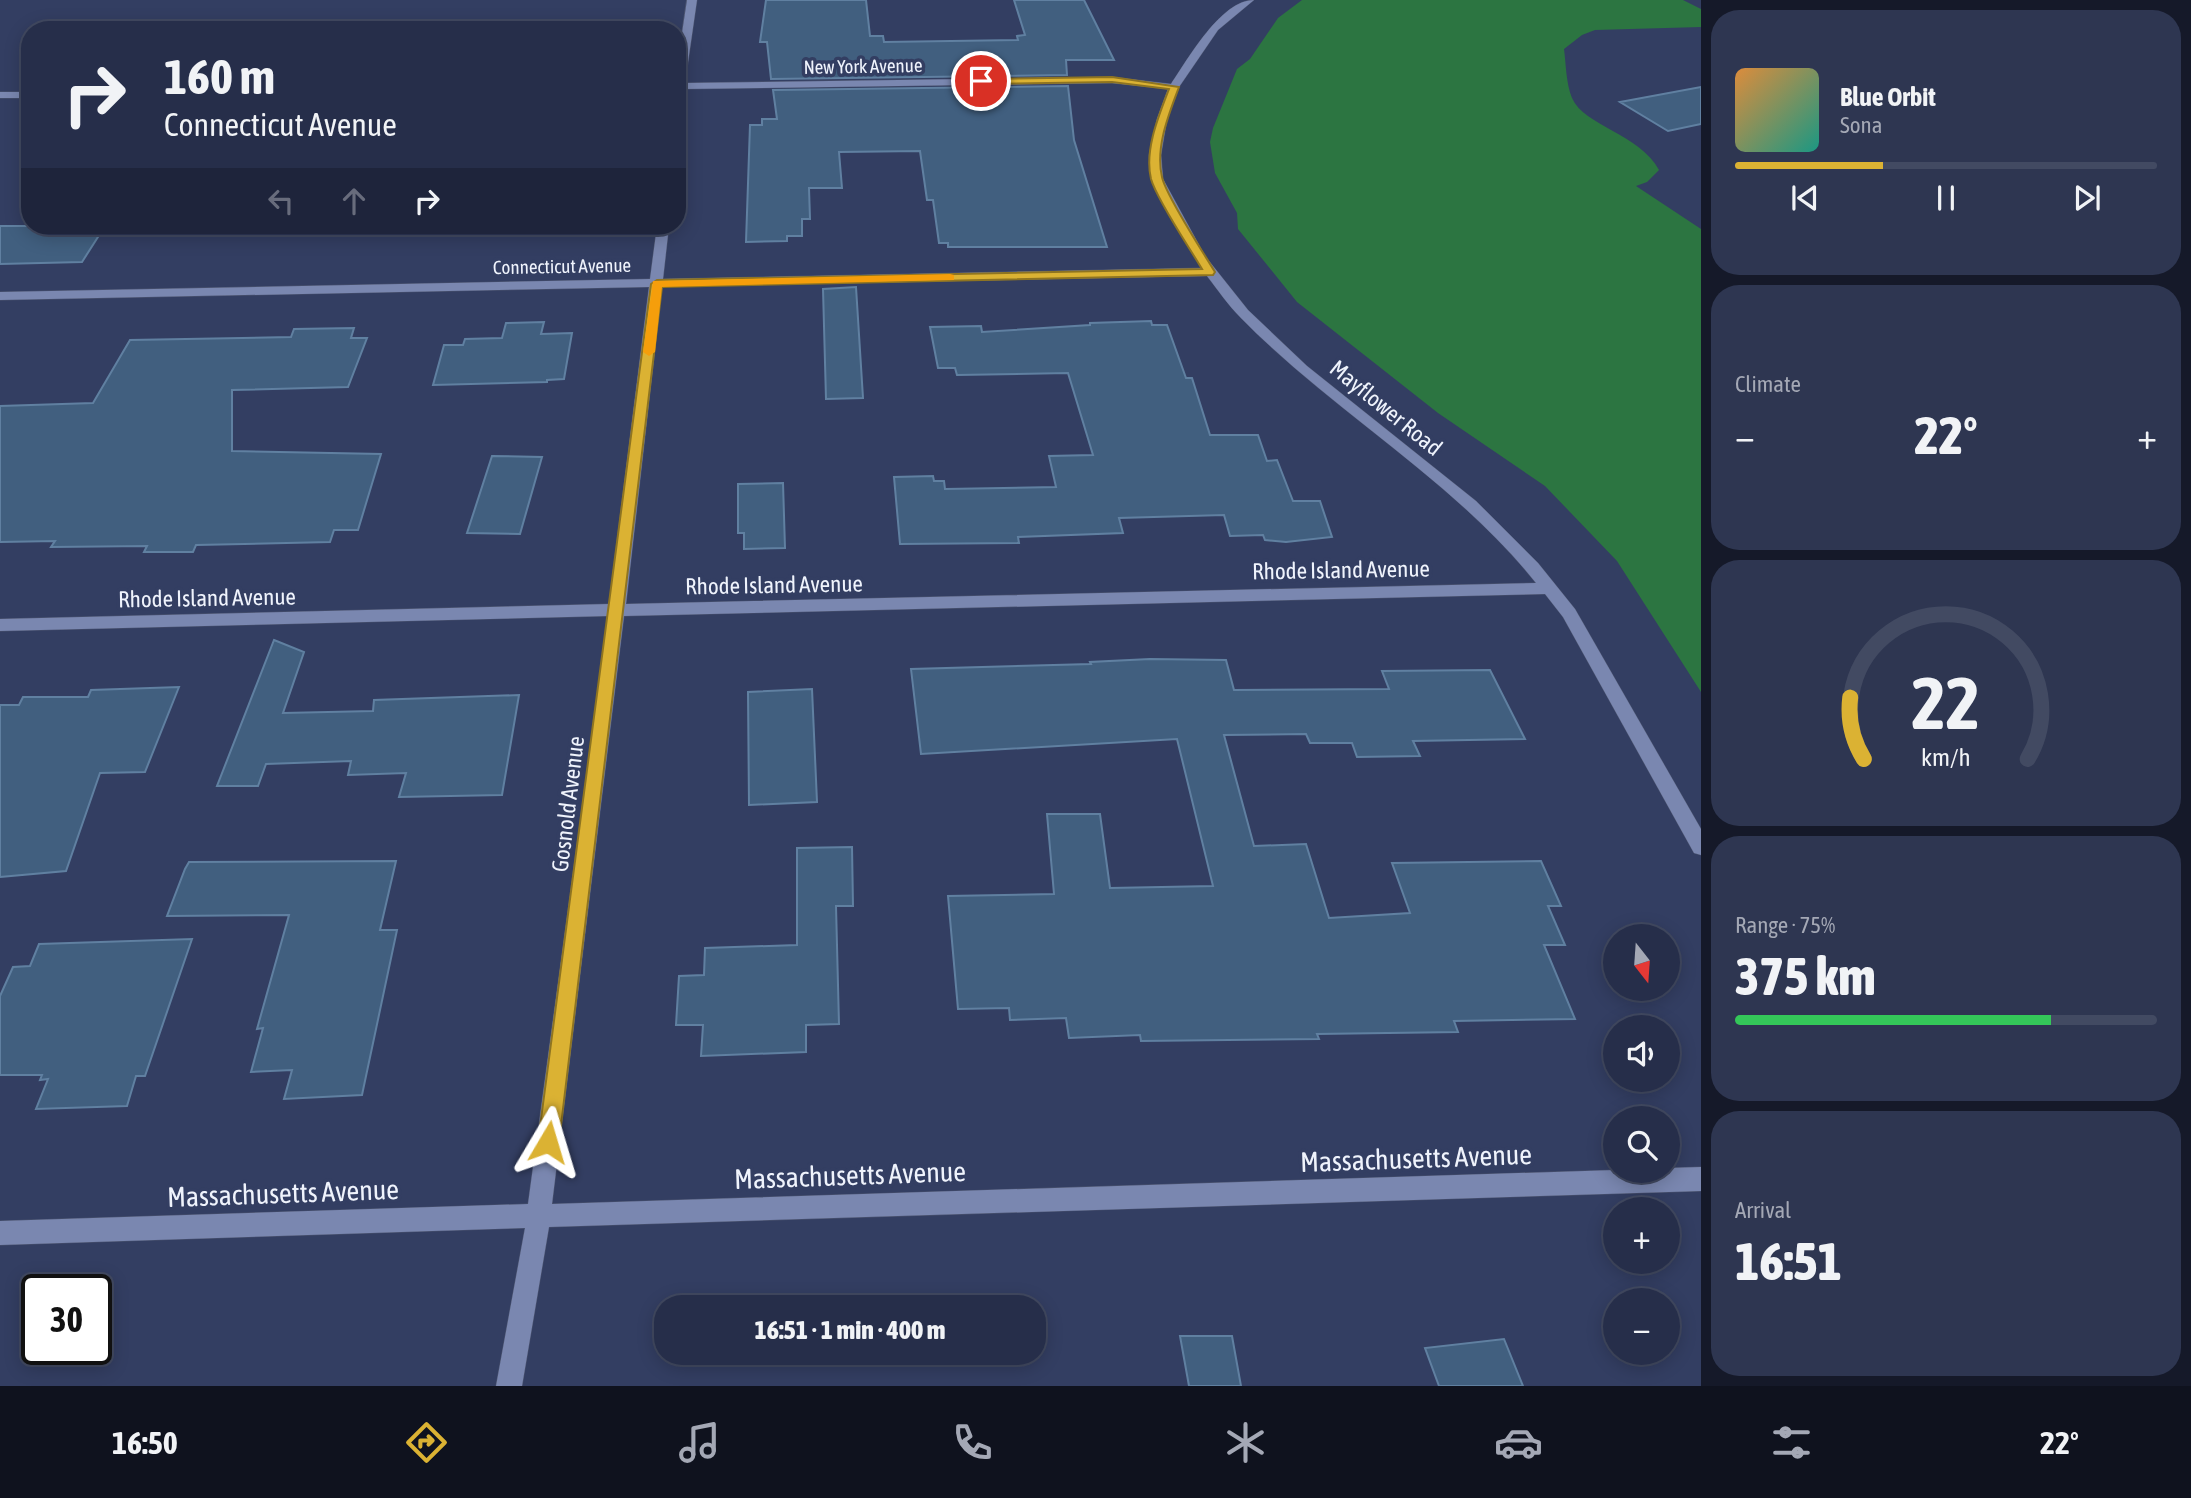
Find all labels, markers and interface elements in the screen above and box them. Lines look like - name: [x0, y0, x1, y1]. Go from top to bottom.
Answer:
- text: 160 m: [164, 48, 275, 104]
- icon: right: [49, 49, 140, 140]
- pin: [951, 51, 1011, 111]
- street label: New York Avenue: [803, 54, 923, 78]
- icon: arrive: [962, 62, 1000, 100]
- text: Blue Orbit: [1840, 82, 1936, 112]
- text: Connecticut Avenue: [164, 106, 397, 143]
- text: Sona: [1840, 112, 1882, 138]
- icon: previous: [1786, 179, 1824, 217]
- icon: pause: [1927, 179, 1965, 217]
- icon: next: [2068, 179, 2106, 217]
- icon: left: [262, 182, 300, 220]
- icon: ahead: [335, 182, 373, 220]
- icon: right: [408, 182, 446, 220]
- street label: Connecticut Avenue: [493, 254, 631, 278]
- street label: Mayflower Road: [1325, 355, 1447, 461]
- text: Climate: [1735, 371, 1801, 397]
- text: 22°: [1914, 405, 1978, 465]
- text: −: [1735, 414, 1755, 457]
- text: +: [2137, 414, 2157, 457]
- street label: Rhode Island Avenue: [1252, 555, 1430, 585]
- street label: Rhode Island Avenue: [685, 570, 863, 600]
- street label: Rhode Island Avenue: [118, 583, 296, 613]
- text: 22: [1912, 661, 1980, 744]
- street label: Gosnold Avenue: [547, 735, 589, 873]
- text: km/h: [1921, 743, 1971, 771]
- text: Range · 75%: [1735, 912, 1835, 938]
- north arrow: [1603, 924, 1680, 1001]
- map controls: [1603, 924, 1680, 1365]
- text: 375 km: [1735, 946, 1876, 1006]
- button: sound: [1603, 1015, 1680, 1092]
- position arrow: [511, 1105, 585, 1179]
- button: search: [1603, 1106, 1680, 1183]
- street label: Massachusetts Avenue: [1300, 1138, 1532, 1178]
- street label: Massachusetts Avenue: [734, 1155, 966, 1195]
- street label: Massachusetts Avenue: [167, 1173, 399, 1213]
- button: +: [1603, 1197, 1680, 1274]
- text: Arrival: [1735, 1197, 1791, 1223]
- text: 16:51: [1735, 1231, 1842, 1291]
- speed limit sign: 30: [21, 1274, 112, 1365]
- button: −: [1603, 1288, 1680, 1365]
- text: 16:51 · 1 min · 400 m: [755, 1315, 945, 1345]
- icon: directions: [402, 1418, 451, 1467]
- icon: music: [675, 1418, 724, 1467]
- icon: phone: [948, 1418, 997, 1467]
- icon: climate: [1221, 1418, 1270, 1467]
- icon: car: [1494, 1418, 1543, 1467]
- icon: filters: [1767, 1418, 1816, 1467]
- text: 16:50: [112, 1424, 178, 1461]
- text: 22°: [2040, 1424, 2079, 1461]

